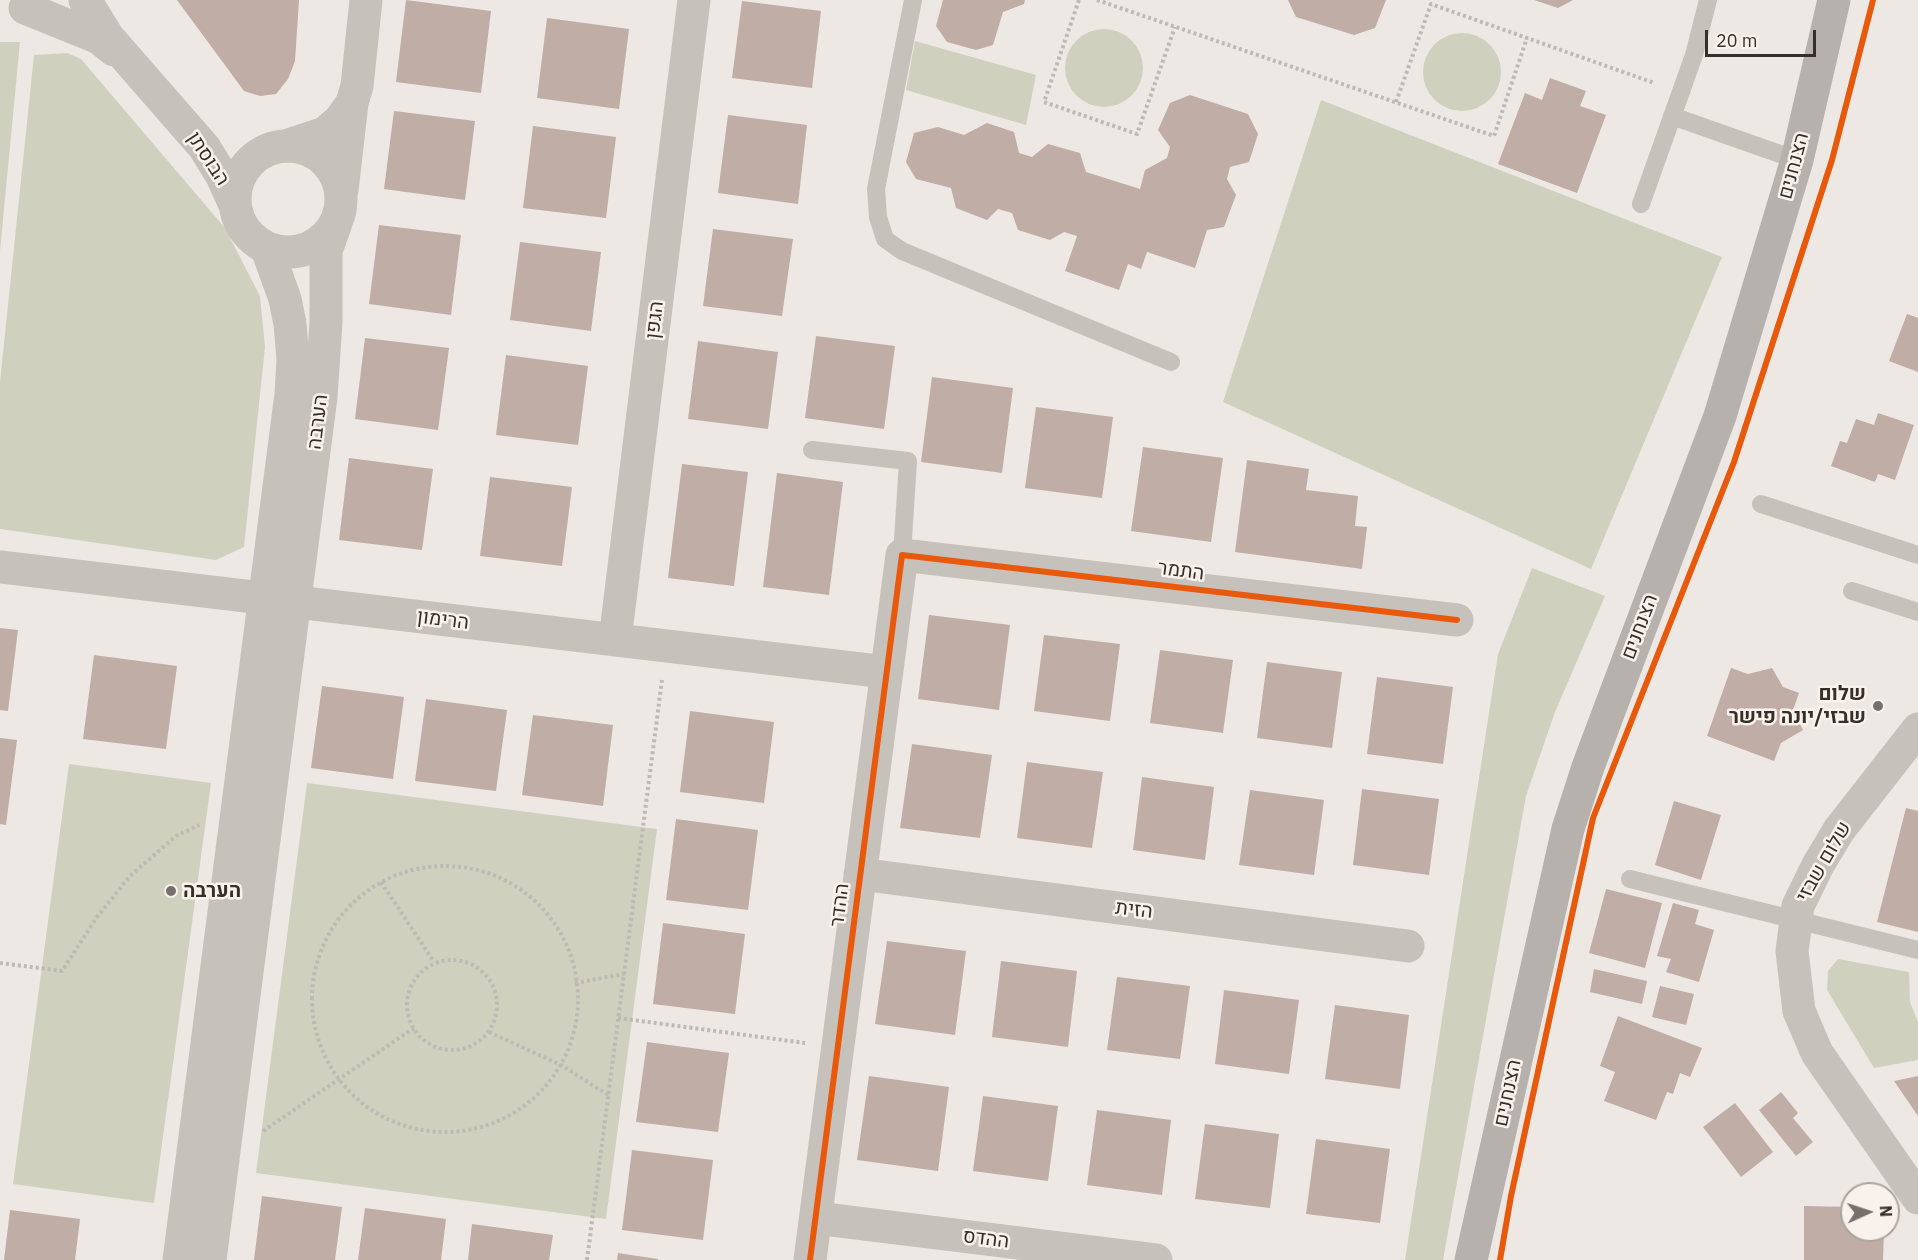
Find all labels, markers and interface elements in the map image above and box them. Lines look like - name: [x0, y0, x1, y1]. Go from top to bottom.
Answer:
- scale bar: [1708, 18, 1819, 56]
- text: 20 m: [1716, 29, 1758, 52]
- street label: הבוסתן: [182, 128, 234, 190]
- street label: הצנחנים: [1774, 130, 1814, 202]
- street label: הגפן: [641, 300, 669, 340]
- street label: הערבה: [303, 393, 333, 451]
- street label: התמר: [1156, 556, 1206, 586]
- street label: הצנחנים: [1617, 591, 1663, 663]
- street label: הרימון: [416, 605, 470, 635]
- place label: שלום שבזי/יונה פישר: [1729, 682, 1866, 729]
- marker: שלום שבזי/יונה פישר: [1871, 699, 1885, 713]
- street label: שלום שבזי: [1791, 817, 1857, 907]
- place label: הערבה: [183, 879, 241, 903]
- street label: ההדר: [825, 882, 855, 928]
- marker: הערבה: [164, 884, 178, 898]
- street label: הזית: [1114, 896, 1154, 924]
- street label: הצנחנים: [1489, 1057, 1527, 1129]
- north arrow: [1840, 1182, 1900, 1242]
- text: N: [1876, 1205, 1896, 1217]
- street label: ההדס: [961, 1224, 1011, 1254]

